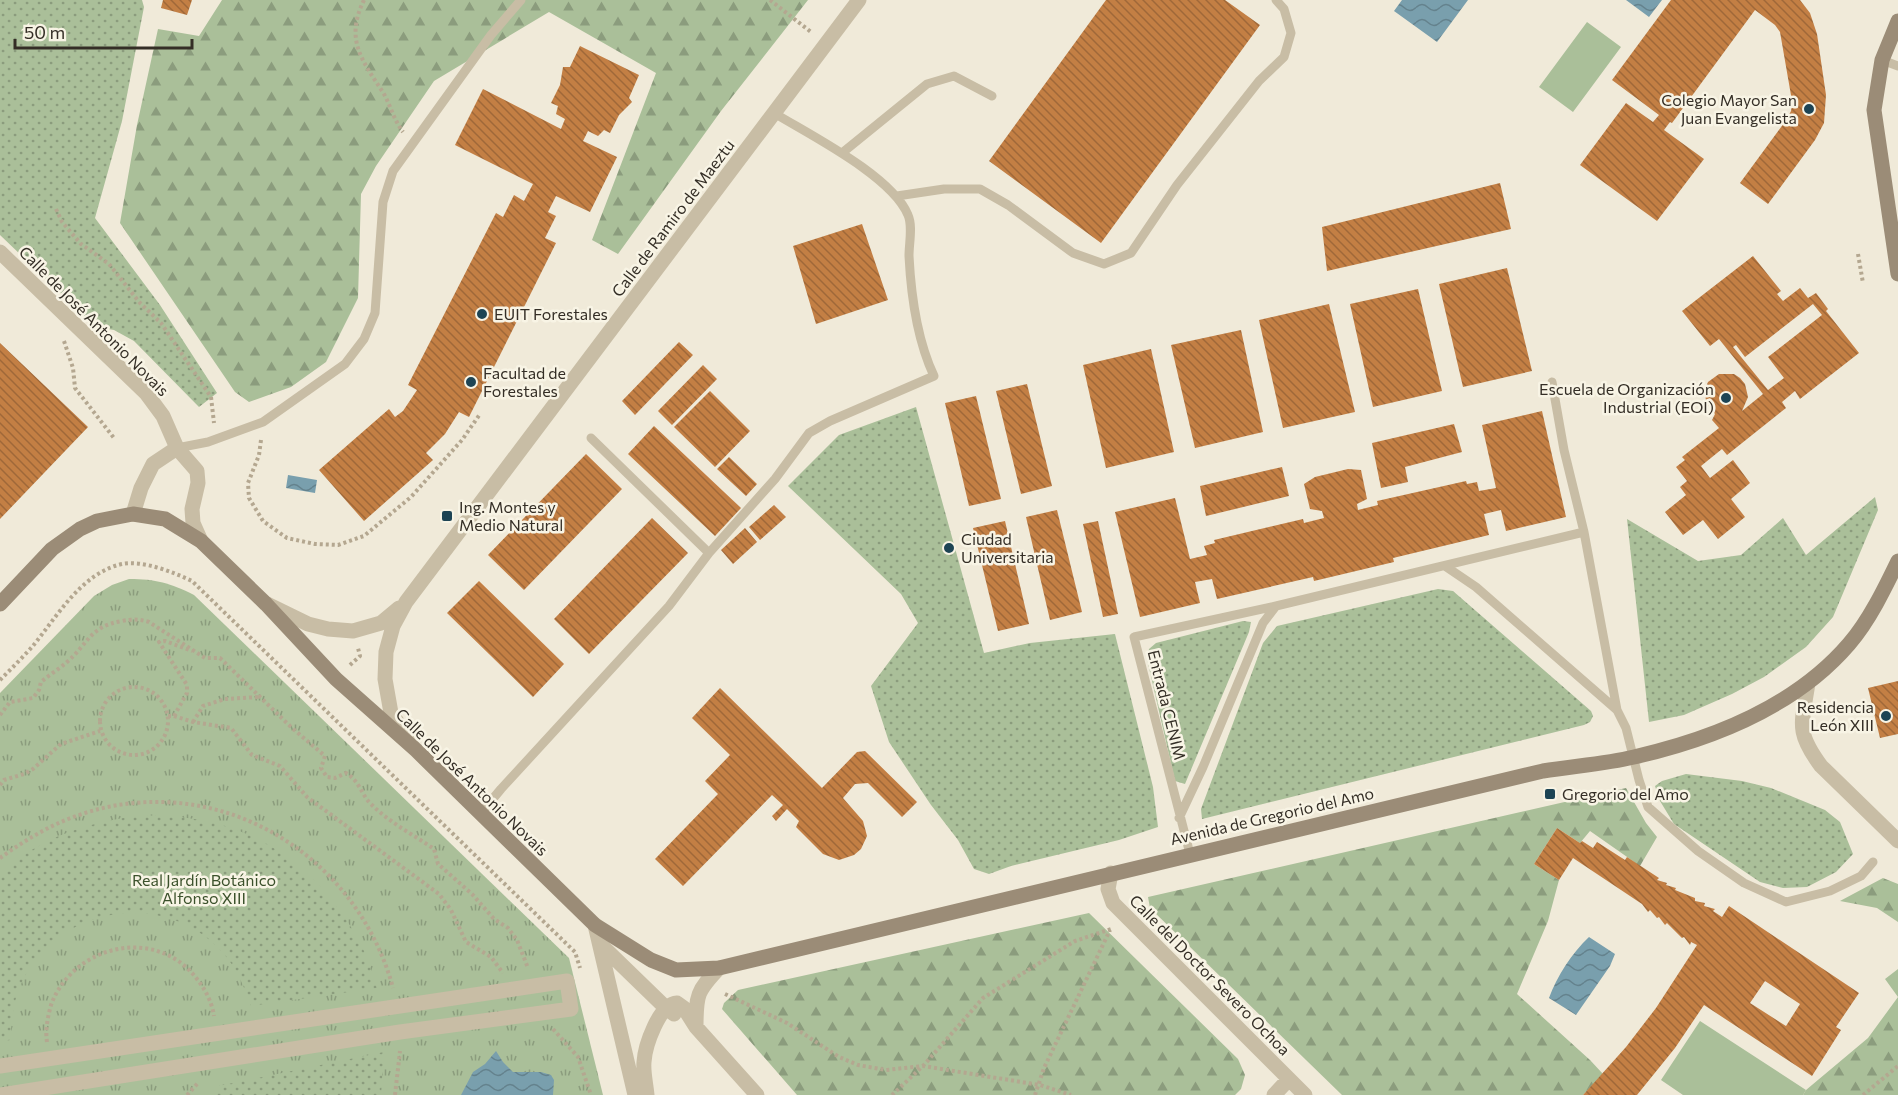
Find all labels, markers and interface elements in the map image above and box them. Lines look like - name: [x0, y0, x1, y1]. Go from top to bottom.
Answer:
- scale bar: [15, 12, 192, 50]
- text: 50 m: [24, 21, 65, 43]
- place label: Colegio Mayor San Juan Evangelista: [1661, 90, 1797, 127]
- marker: Colegio Mayor San Juan Evangelista: [1802, 102, 1816, 116]
- street label: Calle de Ramiro de Maeztu: [607, 135, 738, 300]
- street label: Calle de José Antonio Novais: [16, 242, 173, 399]
- place label: EUIT Forestales: [494, 304, 608, 323]
- marker: EUIT Forestales: [475, 307, 489, 321]
- place label: Facultad de Forestales: [483, 363, 566, 400]
- marker: Facultad de Forestales: [464, 375, 478, 389]
- place label: Escuela de Organización Industrial (EOI): [1539, 379, 1714, 416]
- marker: Escuela de Organización Industrial (EOI): [1719, 391, 1733, 405]
- place label: Ing. Montes y Medio Natural: [459, 497, 563, 534]
- marker: Ing. Montes y Medio Natural: [440, 509, 454, 523]
- place label: Ciudad Universitaria: [961, 529, 1054, 566]
- marker: Ciudad Universitaria: [942, 541, 956, 555]
- street label: Entrada CENIM: [1145, 648, 1190, 762]
- place label: Residencia León XIII: [1797, 697, 1874, 734]
- street label: Calle de José Antonio Novais: [392, 704, 552, 859]
- marker: Residencia León XIII: [1879, 709, 1893, 723]
- street label: Avenida de Gregorio del Amo: [1168, 783, 1376, 848]
- place label: Gregorio del Amo: [1562, 784, 1689, 803]
- marker: Gregorio del Amo: [1543, 787, 1557, 801]
- park label: Real Jardín Botánico Alfonso XIII: [132, 870, 276, 907]
- street label: Calle del Doctor Severo Ochoa: [1126, 890, 1295, 1059]

